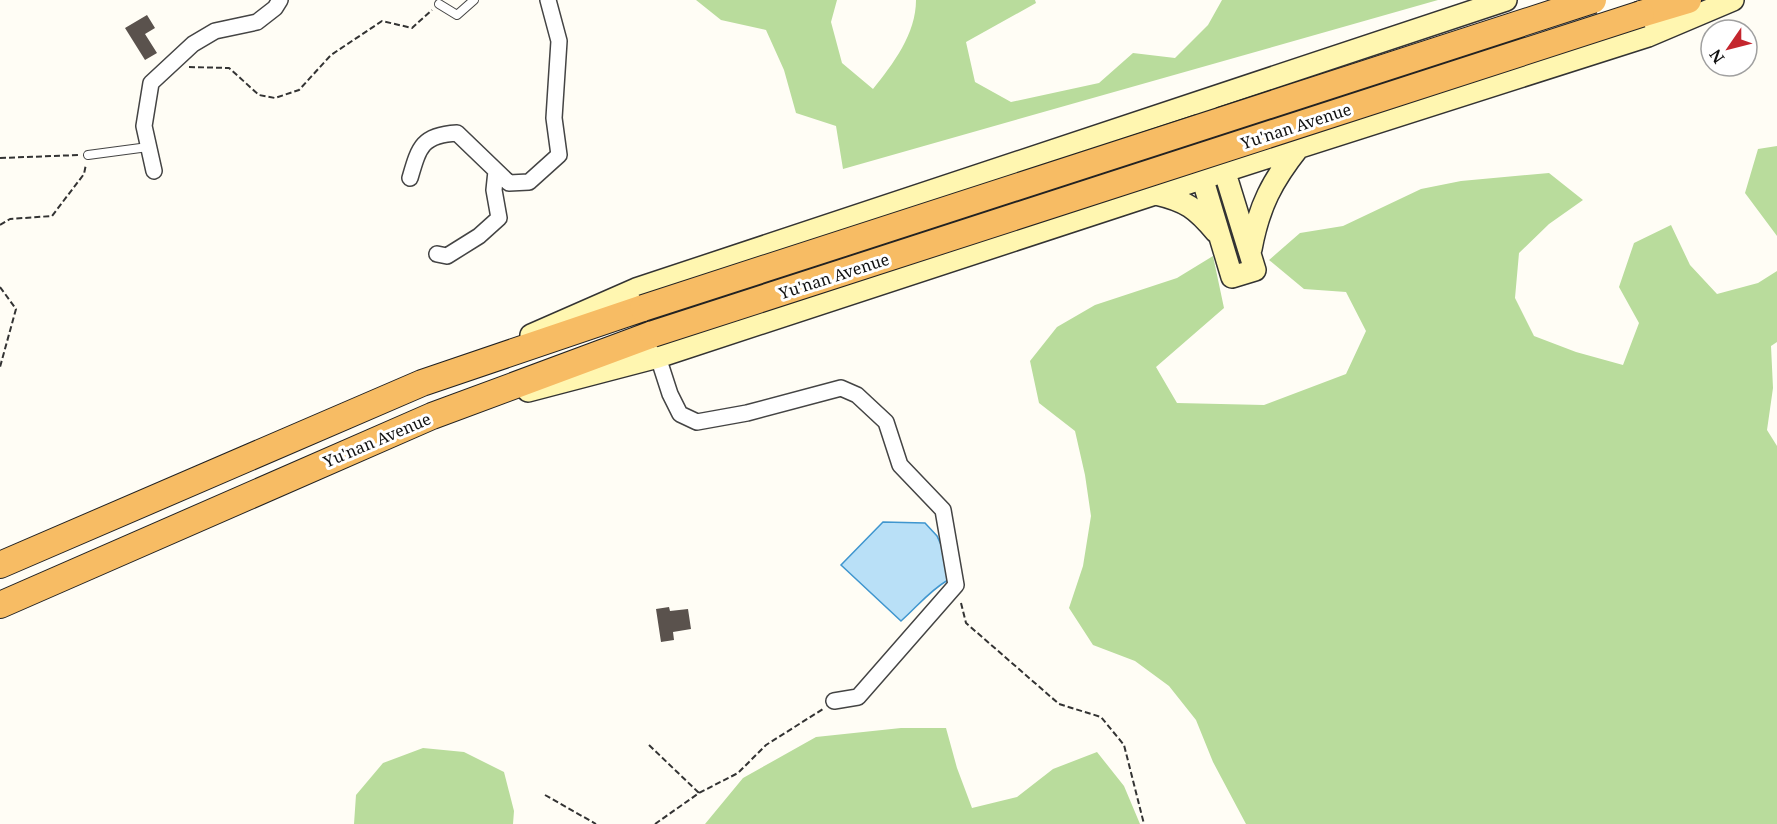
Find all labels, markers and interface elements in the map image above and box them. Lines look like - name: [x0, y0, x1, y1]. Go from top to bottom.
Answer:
- north arrow: [1699, 18, 1759, 78]
- text: N: [1704, 45, 1729, 68]
- street label: Yu'nan Avenue: [1237, 98, 1354, 154]
- street label: Yu'nan Avenue: [775, 248, 892, 304]
- street label: Yu'nan Avenue: [319, 407, 434, 473]

